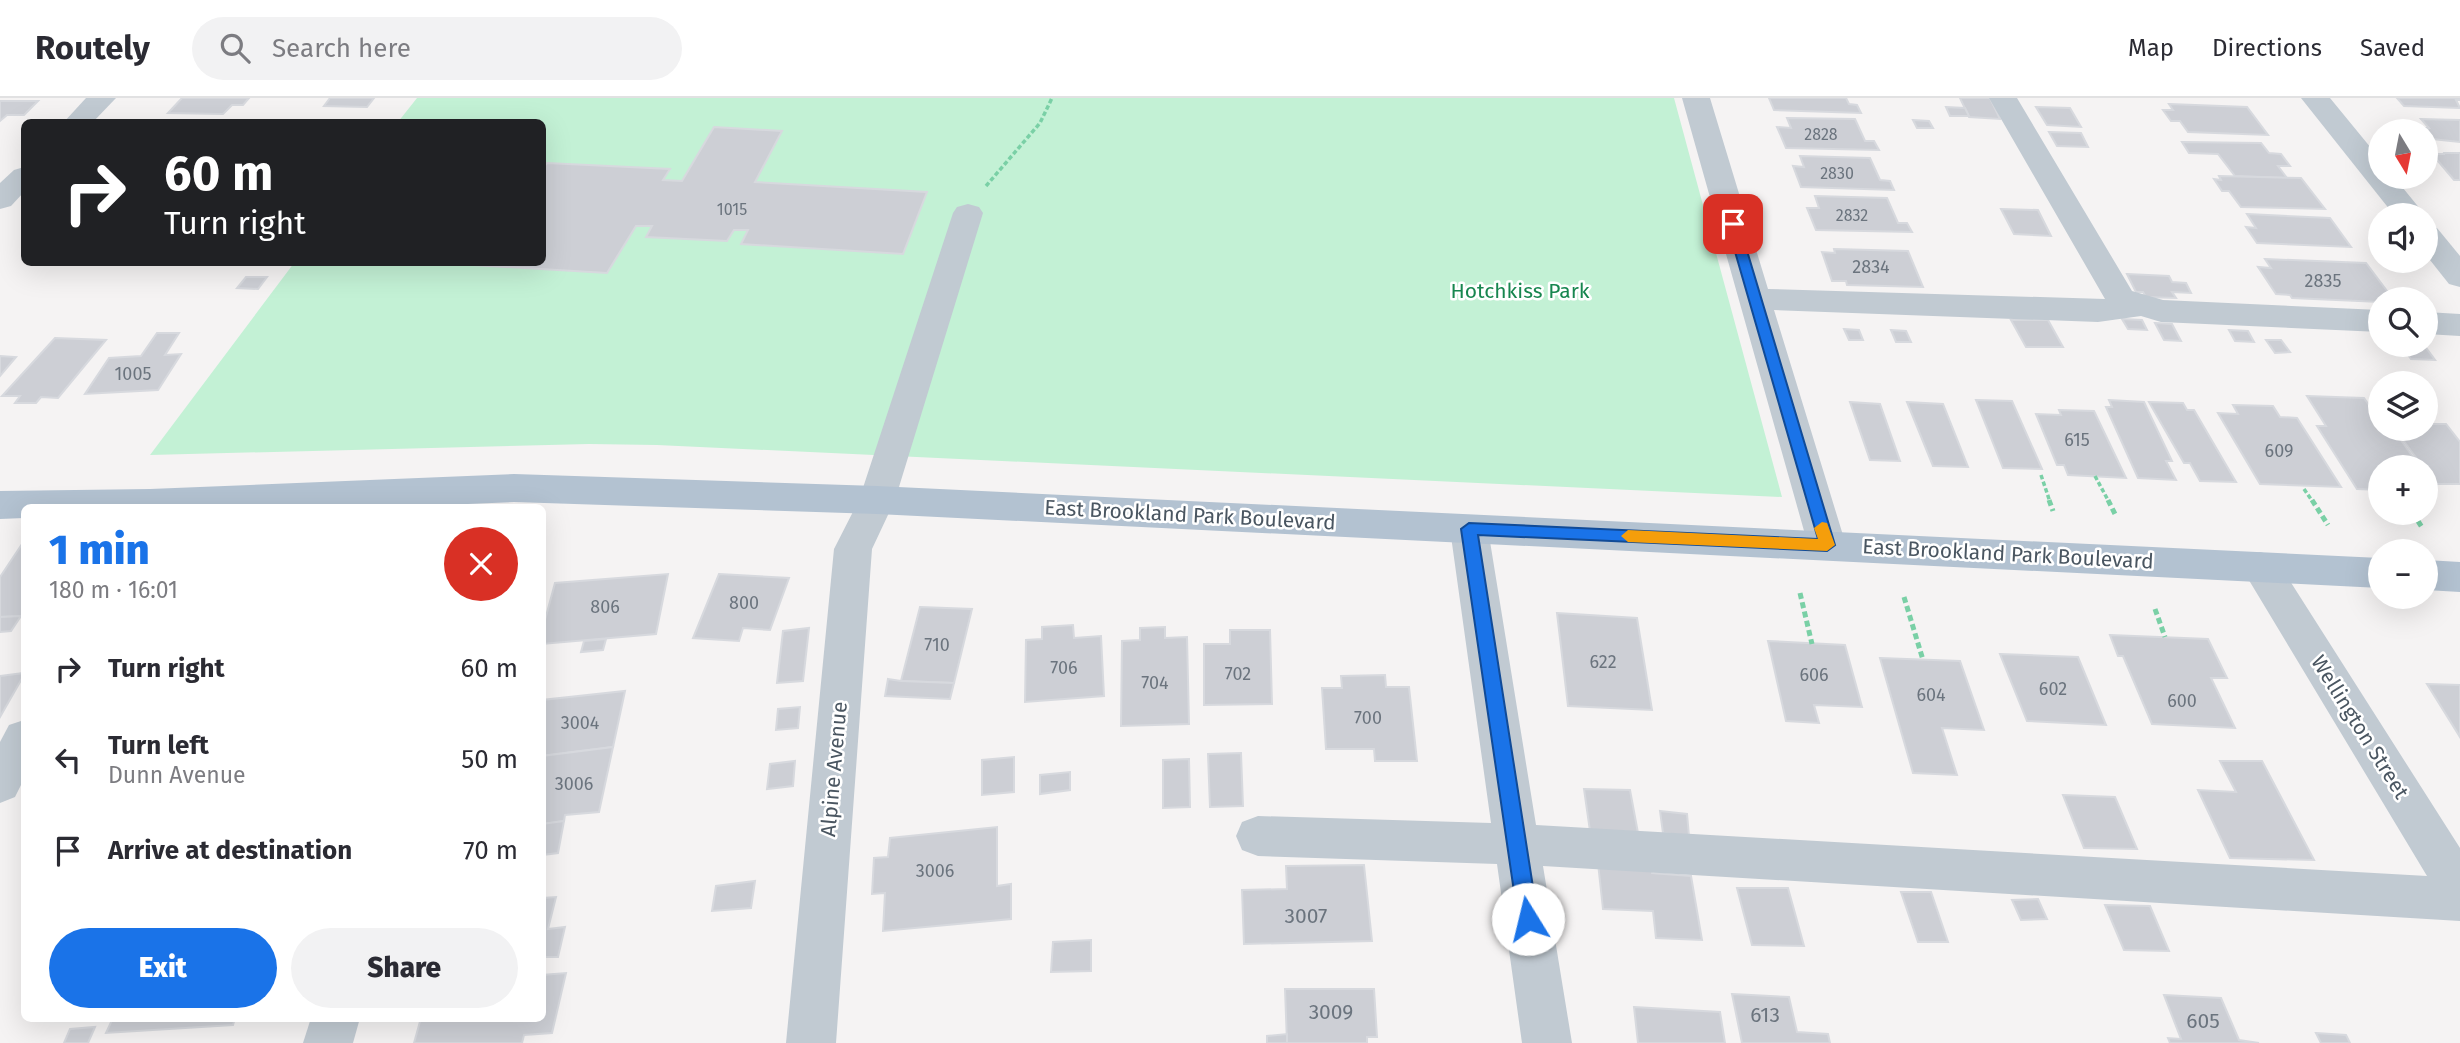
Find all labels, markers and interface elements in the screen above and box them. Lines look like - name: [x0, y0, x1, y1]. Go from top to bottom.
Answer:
- search box: [192, 17, 682, 80]
- text: Routely: [35, 28, 150, 68]
- icon: search: [216, 29, 254, 67]
- text: Search here: [272, 33, 411, 64]
- text: Map: [2128, 34, 2174, 62]
- text: Directions: [2212, 34, 2322, 62]
- text: Saved: [2360, 34, 2425, 62]
- north arrow: [2368, 119, 2438, 189]
- map controls: [2368, 119, 2438, 609]
- house number: 2828: [1804, 125, 1838, 144]
- text: 60 m: [164, 144, 273, 203]
- icon: right: [49, 147, 140, 238]
- house number: 2830: [1820, 164, 1854, 183]
- pin: [1703, 194, 1763, 254]
- house number: 1015: [717, 200, 747, 219]
- button: sound: [2368, 203, 2438, 273]
- text: Turn right: [164, 204, 306, 242]
- icon: arrive: [1714, 205, 1752, 243]
- house number: 2832: [1836, 206, 1868, 225]
- house number: 2834: [1852, 256, 1890, 278]
- house number: 2835: [2305, 270, 2341, 292]
- park label: Hotchkiss Park: [1450, 278, 1590, 304]
- button: search: [2368, 287, 2438, 357]
- house number: 1005: [115, 363, 151, 385]
- button: layers: [2368, 371, 2438, 441]
- house number: 615: [2064, 429, 2090, 451]
- house number: 609: [2265, 440, 2293, 462]
- button: +: [2368, 455, 2438, 525]
- street label: East Brookland Park Boulevard: [1044, 494, 1336, 536]
- text: 1 min: [49, 525, 150, 575]
- button: close: [444, 527, 518, 601]
- street label: East Brookland Park Boulevard: [1862, 533, 2154, 575]
- button: −: [2368, 539, 2438, 609]
- text: 180 m · 16:01: [49, 576, 178, 604]
- house number: 800: [729, 592, 759, 614]
- house number: 806: [590, 596, 620, 618]
- house number: 710: [924, 634, 950, 656]
- icon: right: [49, 650, 87, 688]
- street label: Wellington Street: [2305, 650, 2415, 804]
- house number: 622: [1589, 651, 1617, 673]
- text: Turn right: [108, 653, 225, 684]
- text: 60 m: [460, 653, 518, 684]
- house number: 706: [1050, 657, 1078, 679]
- house number: 702: [1225, 663, 1251, 685]
- house number: 606: [1799, 664, 1829, 686]
- house number: 704: [1141, 672, 1169, 694]
- house number: 602: [2039, 678, 2067, 700]
- house number: 604: [1916, 684, 1946, 706]
- house number: 600: [2167, 690, 2197, 712]
- street label: Alpine Avenue: [815, 700, 853, 838]
- house number: 700: [1354, 707, 1382, 729]
- house number: 3004: [561, 712, 600, 734]
- text: Turn left: [108, 730, 209, 761]
- icon: left: [49, 741, 87, 779]
- text: 50 m: [461, 744, 518, 775]
- text: Dunn Avenue: [108, 761, 246, 789]
- house number: 3006: [555, 773, 593, 795]
- icon: arrive: [49, 832, 87, 870]
- text: Arrive at destination: [108, 835, 352, 866]
- text: 70 m: [463, 835, 518, 866]
- house number: 3006: [916, 860, 954, 882]
- position arrow: [1491, 882, 1565, 956]
- house number: 3007: [1285, 903, 1327, 929]
- button: Exit: [49, 928, 277, 1008]
- button: Share: [291, 928, 518, 1008]
- house number: 3009: [1309, 999, 1353, 1025]
- house number: 613: [1750, 1002, 1780, 1028]
- house number: 605: [2186, 1008, 2220, 1034]

